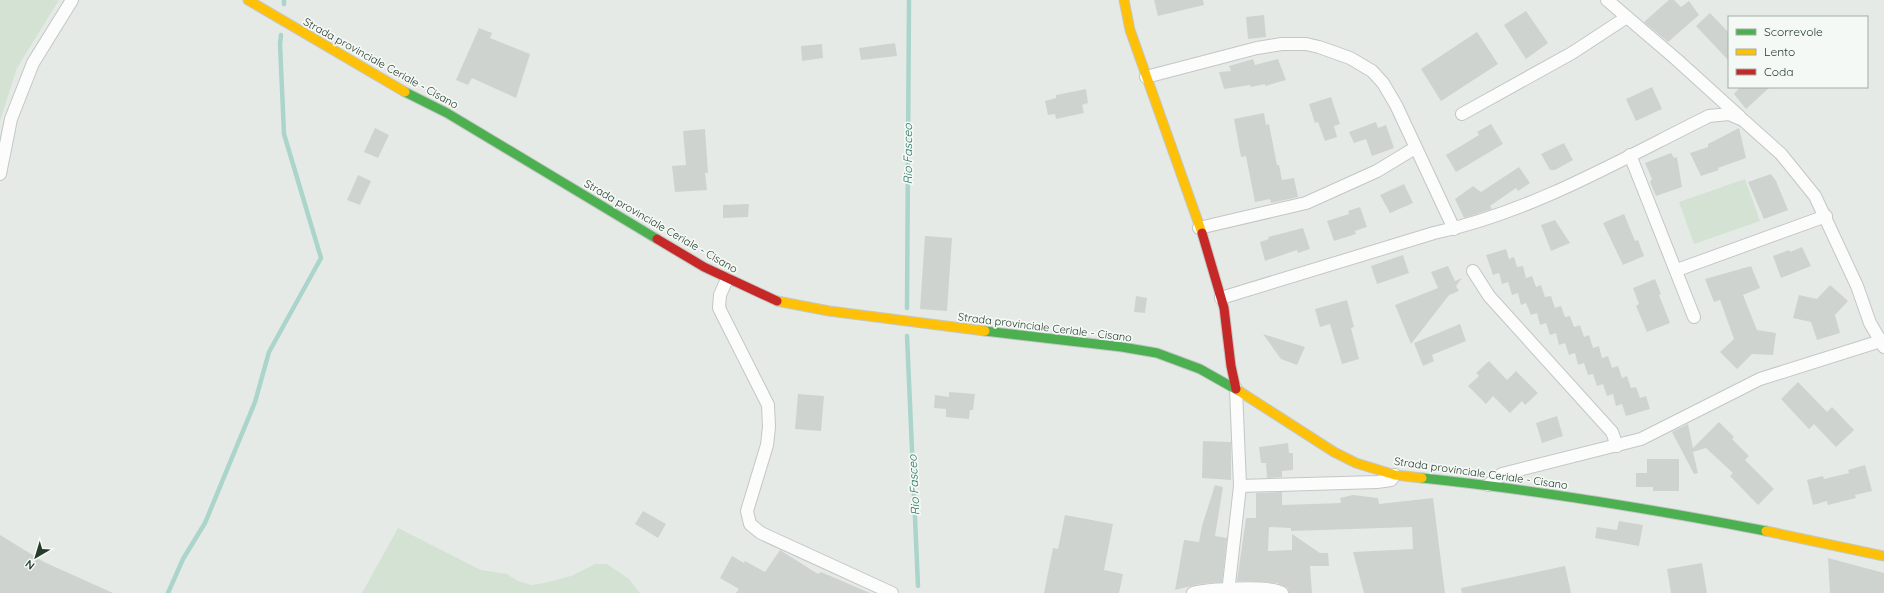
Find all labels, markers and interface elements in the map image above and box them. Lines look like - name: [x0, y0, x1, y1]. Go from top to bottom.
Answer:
- street label: Strada provinciale Ceriale - Cisano: [301, 14, 461, 112]
- legend: [1728, 16, 1868, 88]
- text: Scorrevole: [1764, 24, 1823, 39]
- text: Lento: [1764, 44, 1795, 59]
- text: Coda: [1764, 64, 1794, 79]
- water label: Rio Fasceo: [900, 123, 915, 184]
- street label: Strada provinciale Ceriale - Cisano: [582, 176, 741, 276]
- street label: Strada provinciale Ceriale - Cisano: [957, 309, 1133, 345]
- water label: Rio Fasceo: [904, 454, 923, 516]
- street label: Strada provinciale Ceriale - Cisano: [1393, 454, 1569, 492]
- north arrow: [16, 537, 56, 577]
- text: N: [22, 557, 37, 573]

